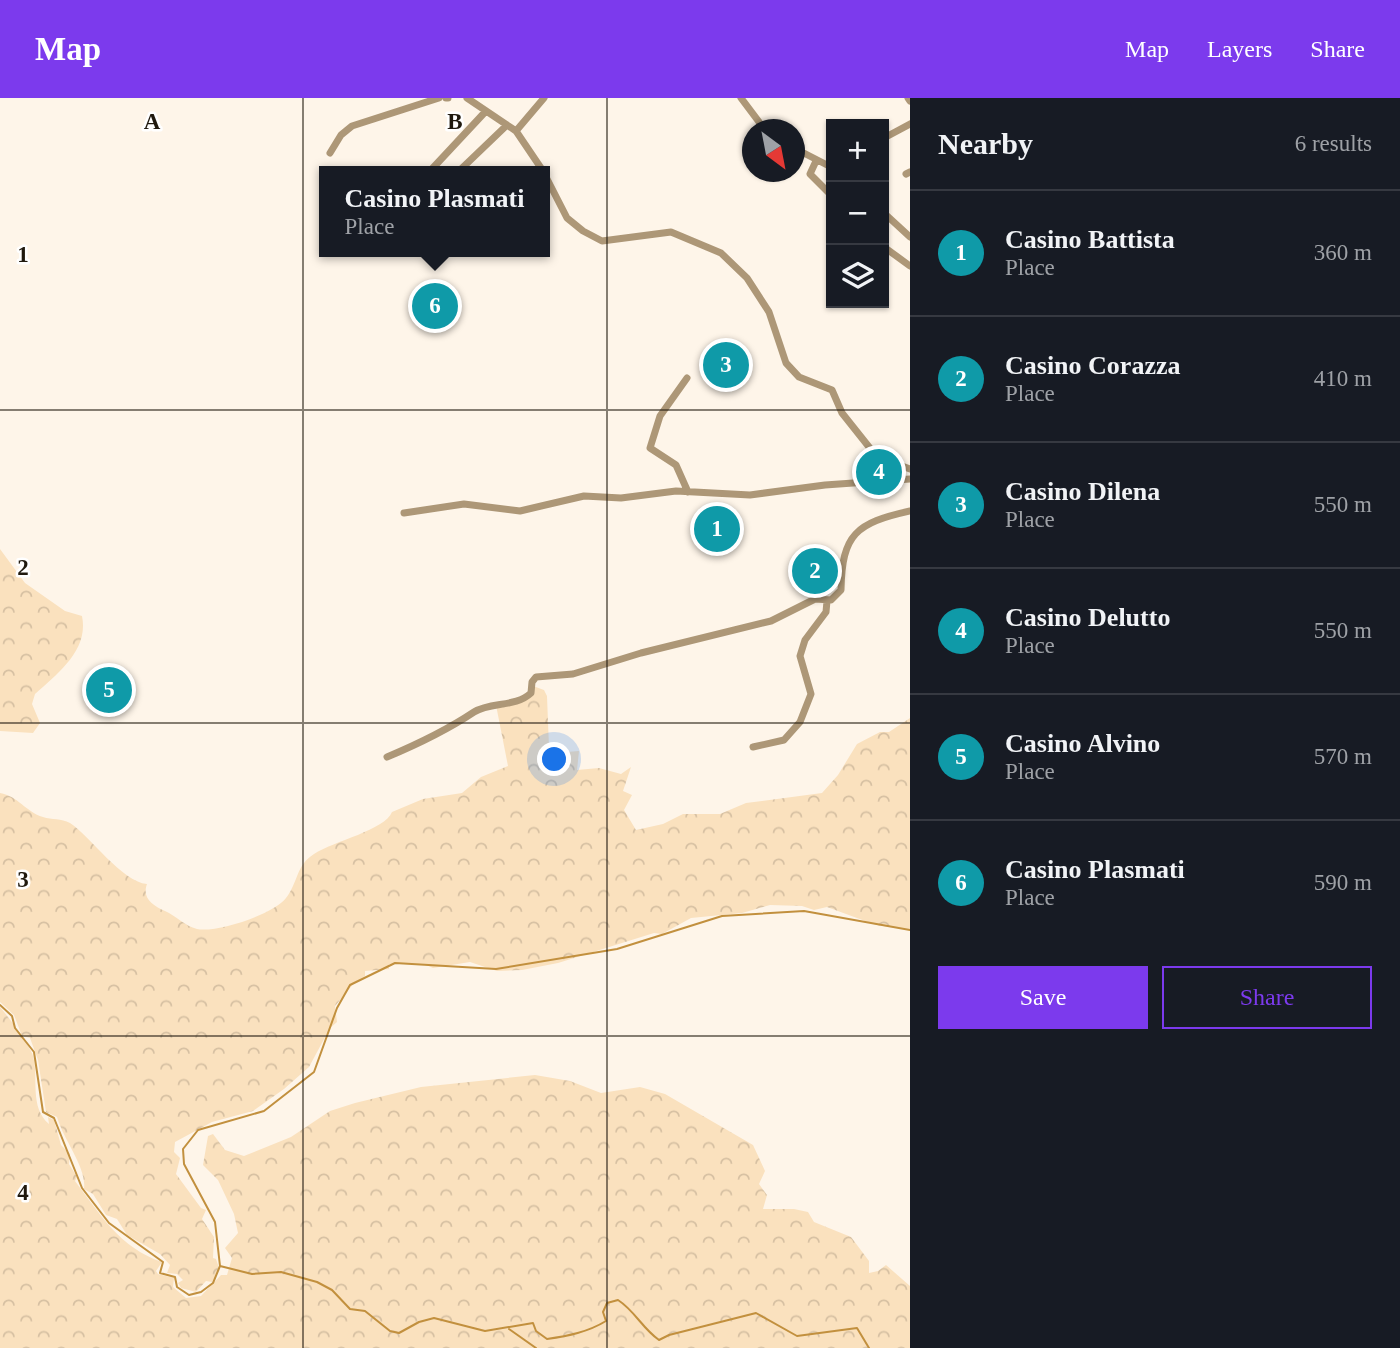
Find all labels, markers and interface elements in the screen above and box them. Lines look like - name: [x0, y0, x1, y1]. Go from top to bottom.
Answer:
- text: Map: [35, 31, 101, 67]
- text: Map: [1125, 36, 1169, 62]
- text: Layers: [1207, 36, 1272, 62]
- text: Share: [1310, 36, 1365, 62]
- text: A: [144, 109, 161, 134]
- text: B: [447, 109, 463, 134]
- north arrow: [742, 119, 805, 182]
- map controls: [826, 119, 889, 308]
- button: +: [826, 119, 889, 182]
- text: Nearby: [938, 127, 1033, 160]
- text: 6 results: [1295, 131, 1372, 156]
- popup: [319, 166, 550, 257]
- button: −: [826, 182, 889, 245]
- text: Casino Plasmati: [345, 184, 524, 213]
- text: Place: [345, 214, 394, 239]
- text: Casino Battista: [1005, 225, 1175, 254]
- text: 1: [955, 240, 967, 265]
- text: 360 m: [1314, 240, 1372, 265]
- text: 1: [17, 242, 29, 267]
- button: layers: [826, 245, 889, 308]
- text: Place: [1005, 255, 1055, 280]
- pin: 6: [412, 280, 458, 332]
- pin: 3: [703, 339, 749, 391]
- text: Casino Corazza: [1005, 351, 1180, 380]
- text: 2: [955, 366, 967, 391]
- text: 410 m: [1314, 366, 1372, 391]
- text: Place: [1005, 381, 1055, 406]
- pin: 4: [856, 446, 902, 498]
- text: Casino Dilena: [1005, 477, 1160, 506]
- text: 3: [955, 492, 967, 517]
- text: 550 m: [1314, 492, 1372, 517]
- pin: 1: [694, 503, 740, 555]
- text: Place: [1005, 507, 1055, 532]
- pin: 2: [792, 545, 838, 597]
- text: 2: [17, 555, 29, 580]
- text: Casino Delutto: [1005, 603, 1170, 632]
- text: 4: [955, 618, 967, 643]
- text: 550 m: [1314, 618, 1372, 643]
- text: Place: [1005, 633, 1055, 658]
- pin: 5: [86, 664, 132, 716]
- text: Casino Alvino: [1005, 729, 1160, 758]
- your location: [537, 742, 571, 776]
- text: 5: [955, 744, 967, 769]
- text: 570 m: [1314, 744, 1372, 769]
- text: Place: [1005, 759, 1055, 784]
- text: Casino Plasmati: [1005, 855, 1185, 884]
- text: 3: [17, 867, 29, 892]
- text: 6: [955, 870, 967, 895]
- text: 590 m: [1314, 870, 1372, 895]
- text: Place: [1005, 885, 1055, 910]
- button: Save: [938, 966, 1148, 1029]
- button: Share: [1162, 966, 1372, 1029]
- text: 4: [17, 1180, 29, 1205]

